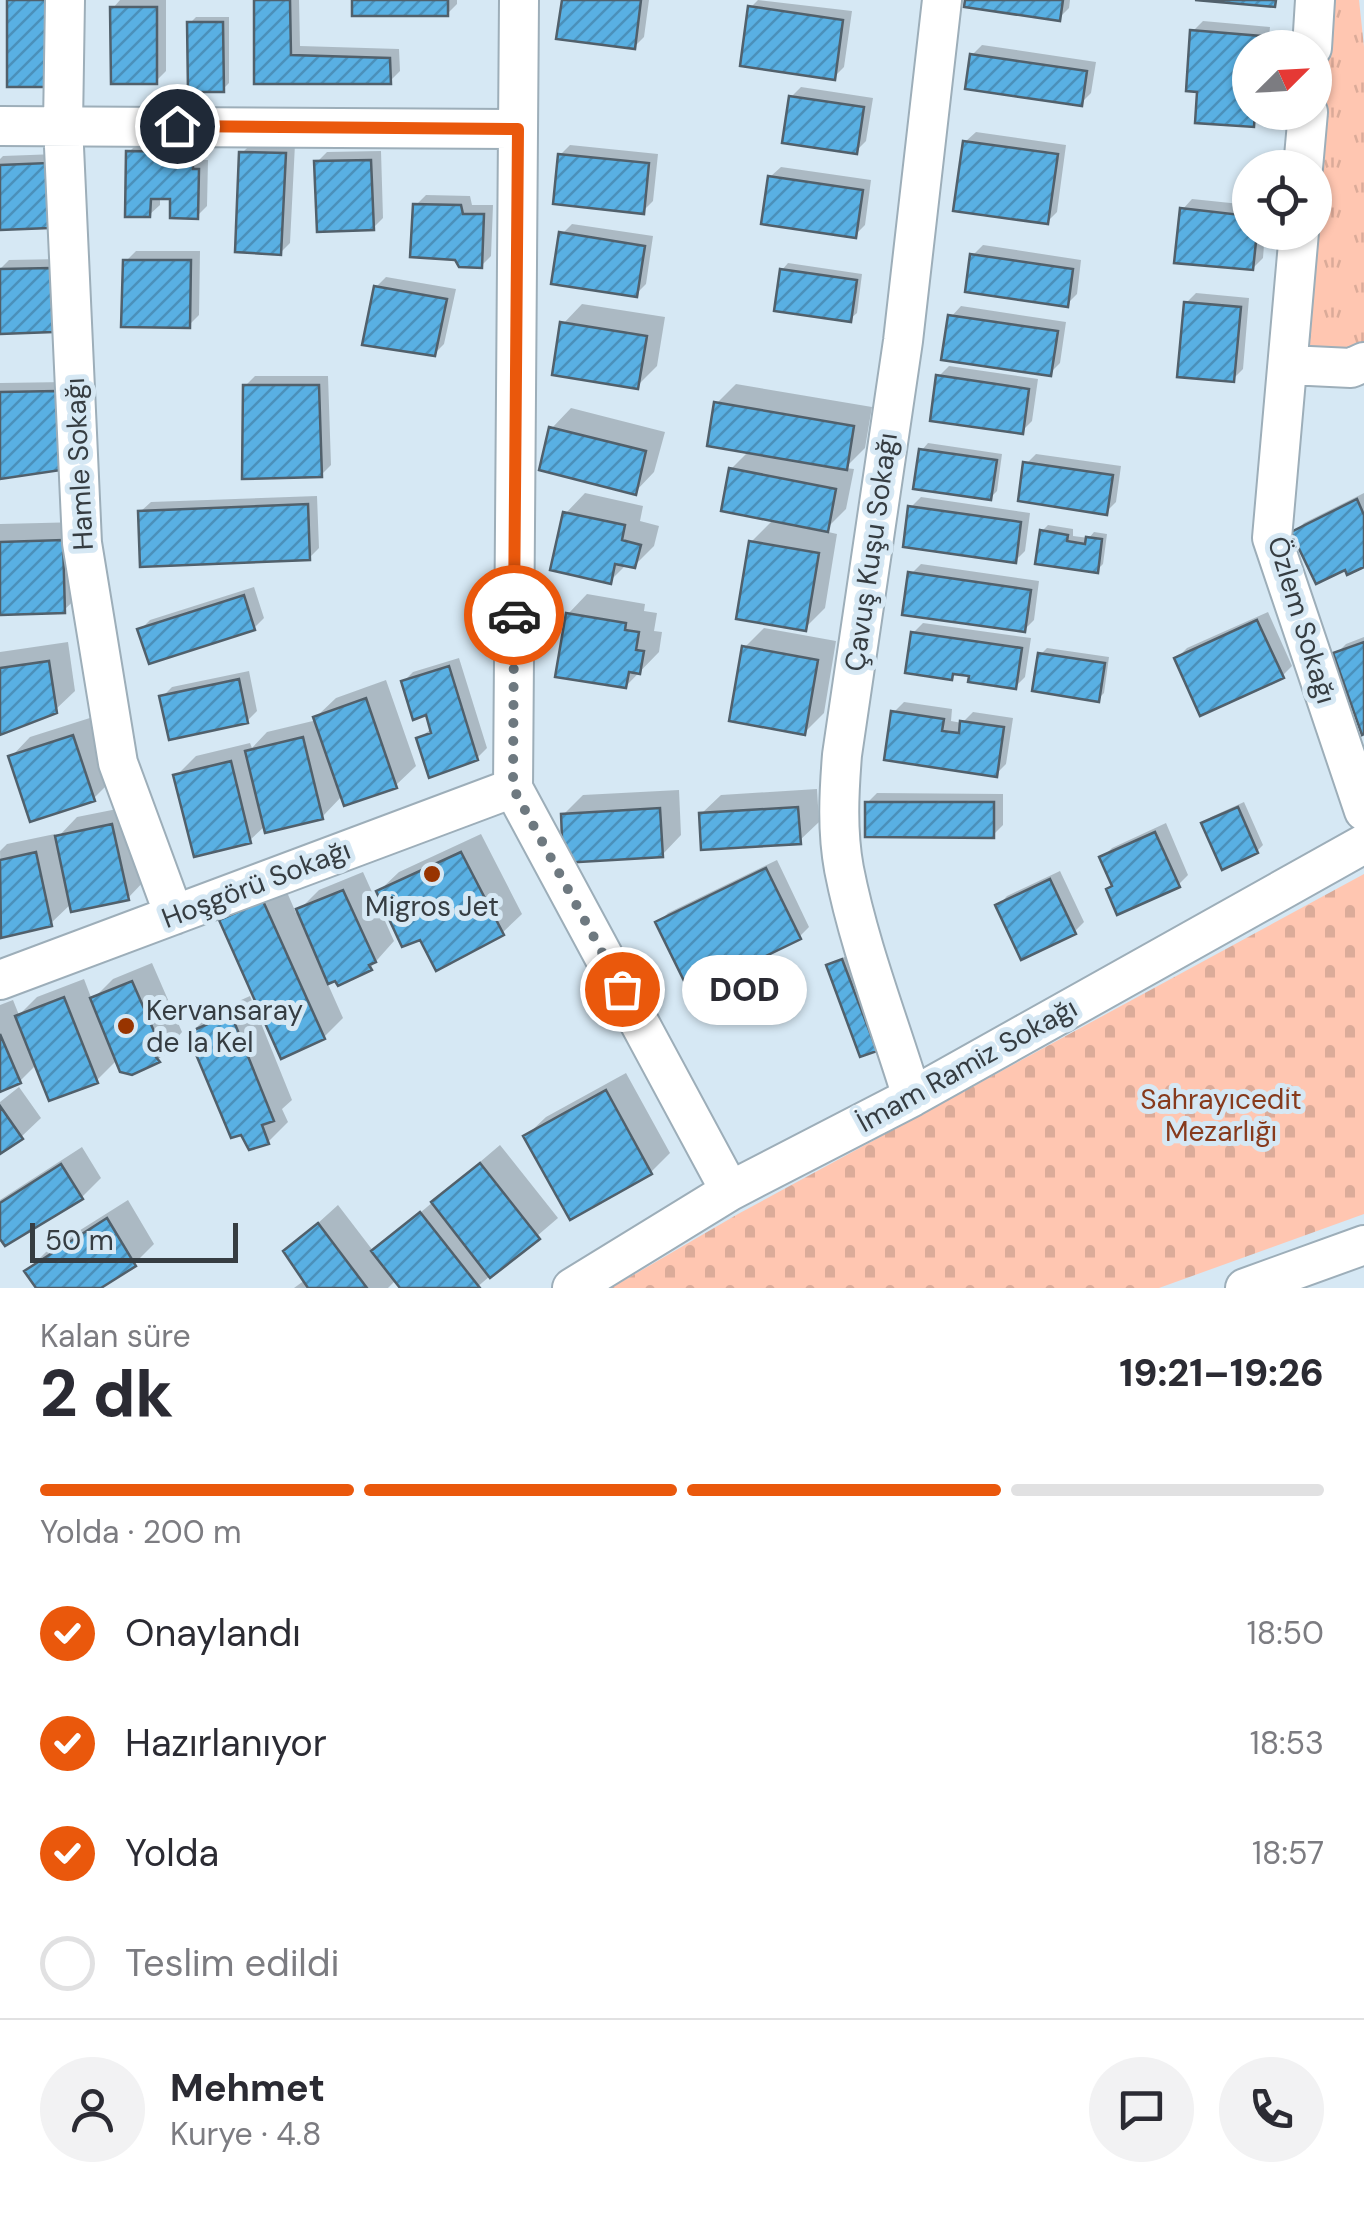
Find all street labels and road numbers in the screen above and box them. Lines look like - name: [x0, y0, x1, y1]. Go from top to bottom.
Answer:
- street label: Hamle Sokağı: [56, 377, 102, 551]
- street label: Çavuş Kuşu Sokağı: [836, 430, 906, 674]
- street label: Özlem Sokağı: [1259, 532, 1345, 708]
- street label: Hoşgörü Sokağı: [156, 831, 356, 937]
- street label: İmam Ramiz Sokağı: [850, 989, 1084, 1141]

